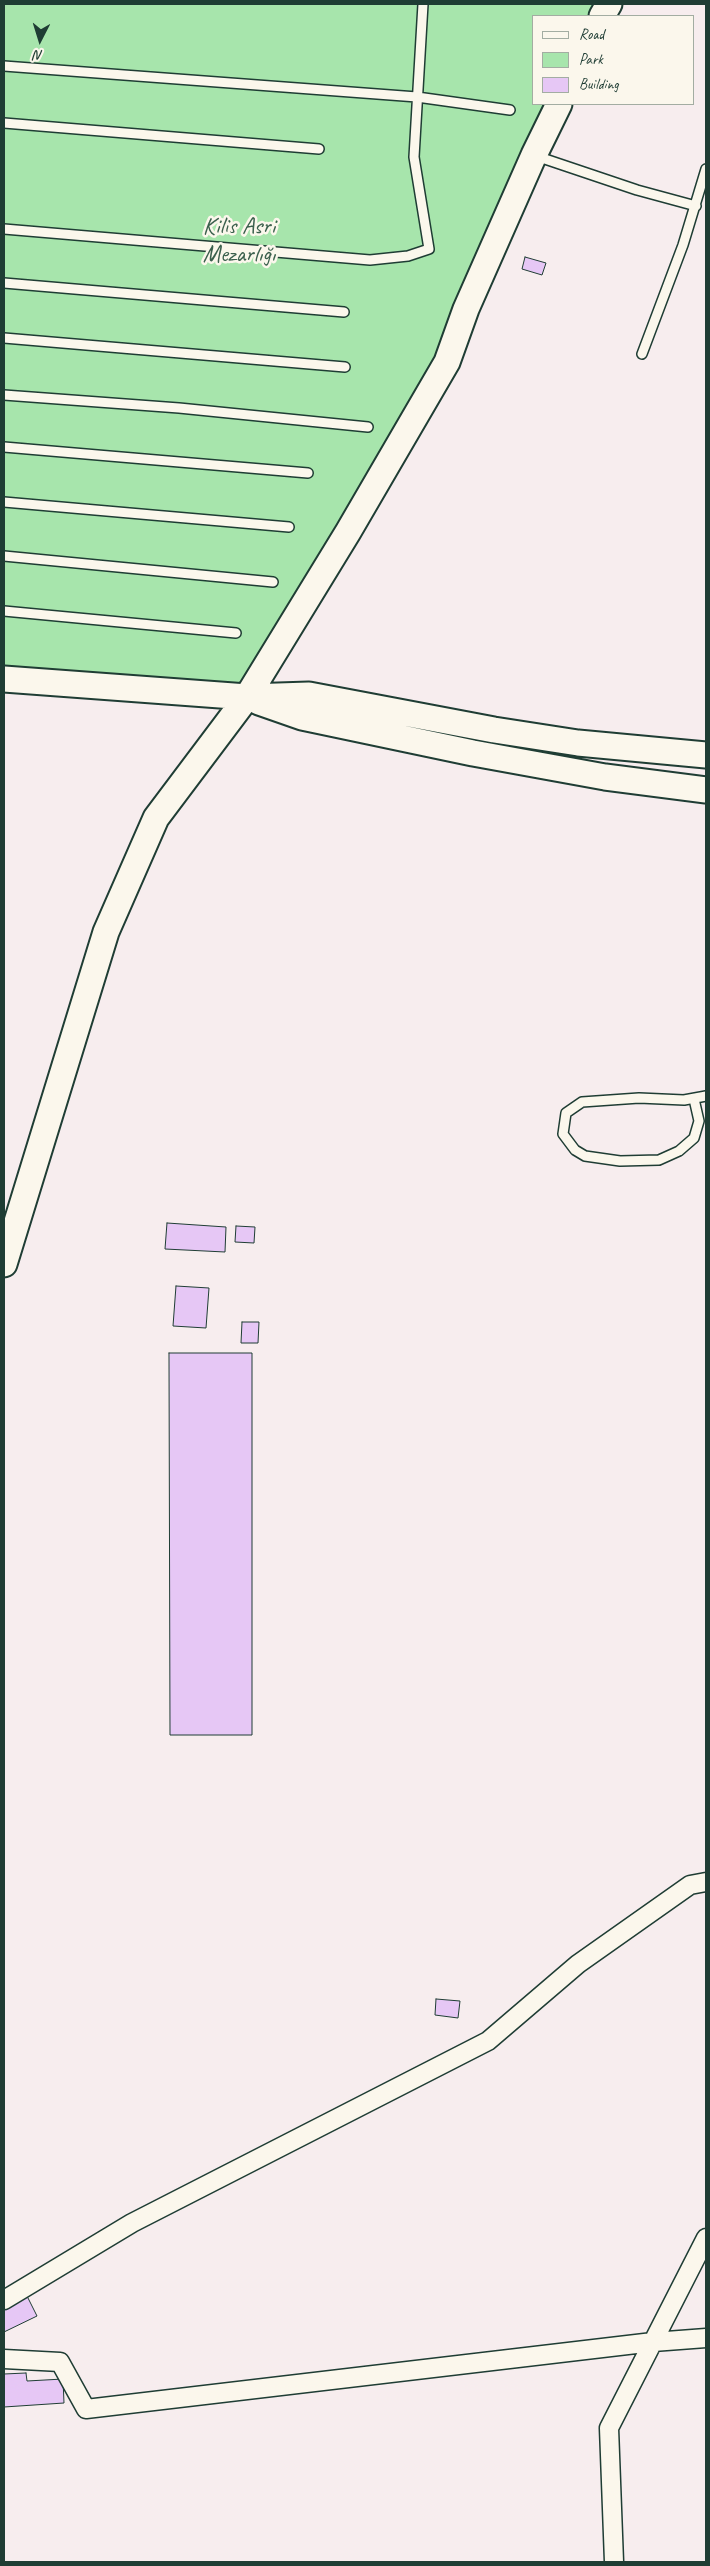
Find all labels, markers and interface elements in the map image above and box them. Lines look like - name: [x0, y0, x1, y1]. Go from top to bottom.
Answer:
- north arrow: [15, 15, 65, 65]
- legend: [532, 15, 695, 105]
- text: Road: [579, 25, 604, 44]
- text: N: [34, 47, 44, 64]
- text: Park: [579, 50, 603, 69]
- text: Building: [579, 75, 618, 94]
- park label: Kilis Asri Mezarlığı: [203, 213, 275, 269]

